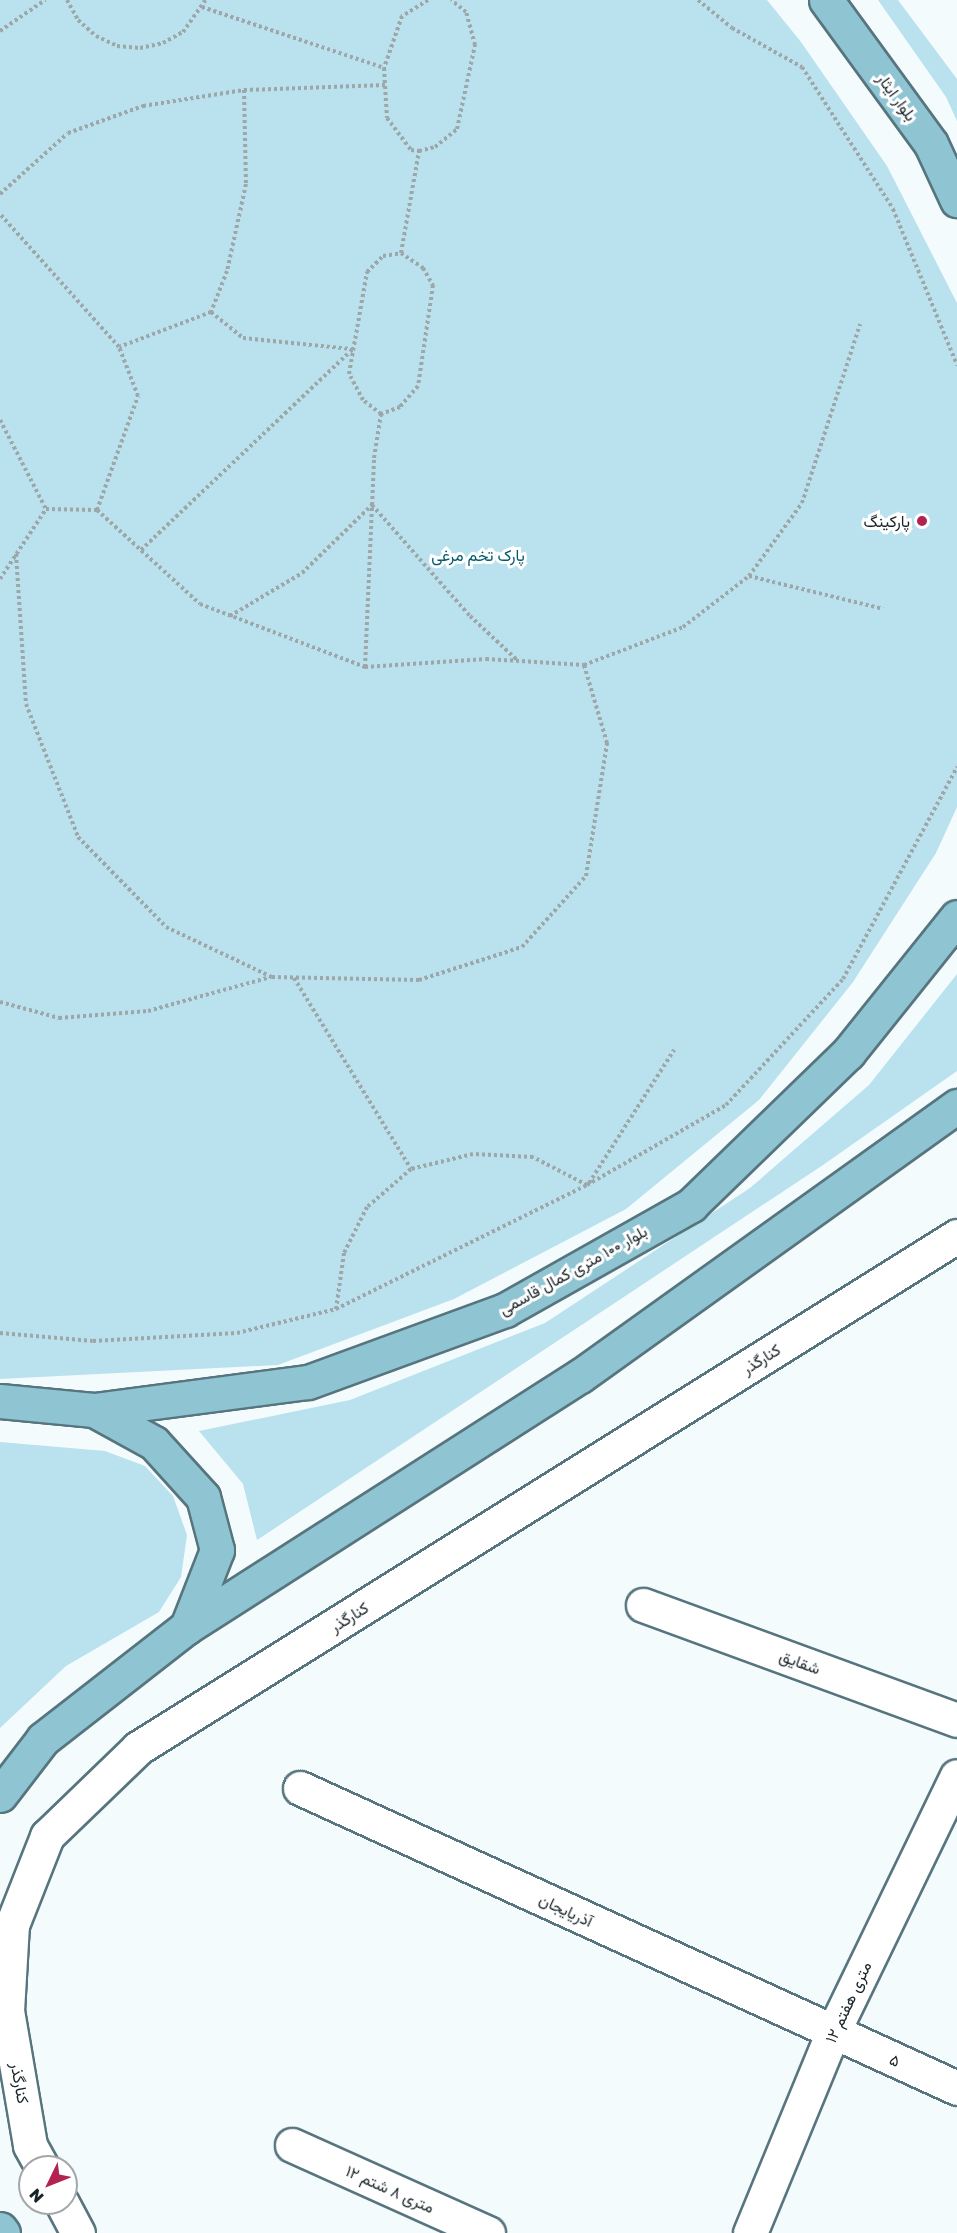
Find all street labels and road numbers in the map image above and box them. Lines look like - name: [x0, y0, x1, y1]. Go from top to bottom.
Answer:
- street label: بلوار ایثار: [873, 69, 921, 125]
- street label: بلوار ۱۰۰ متری کمال قاسمی: [496, 1221, 650, 1319]
- street label: کنارگذر: [738, 1340, 784, 1378]
- street label: کنارگذر: [326, 1598, 372, 1636]
- street label: شقایق: [777, 1646, 823, 1678]
- street label: آذریایجان: [536, 1889, 596, 1931]
- street label: ۱۲ متری هفتم: [821, 1958, 875, 2046]
- street label: ۵: [887, 2049, 903, 2071]
- street label: کنارگذر: [7, 2061, 33, 2105]
- street label: ۱۲ متری ۸ شتم: [343, 2161, 437, 2217]

